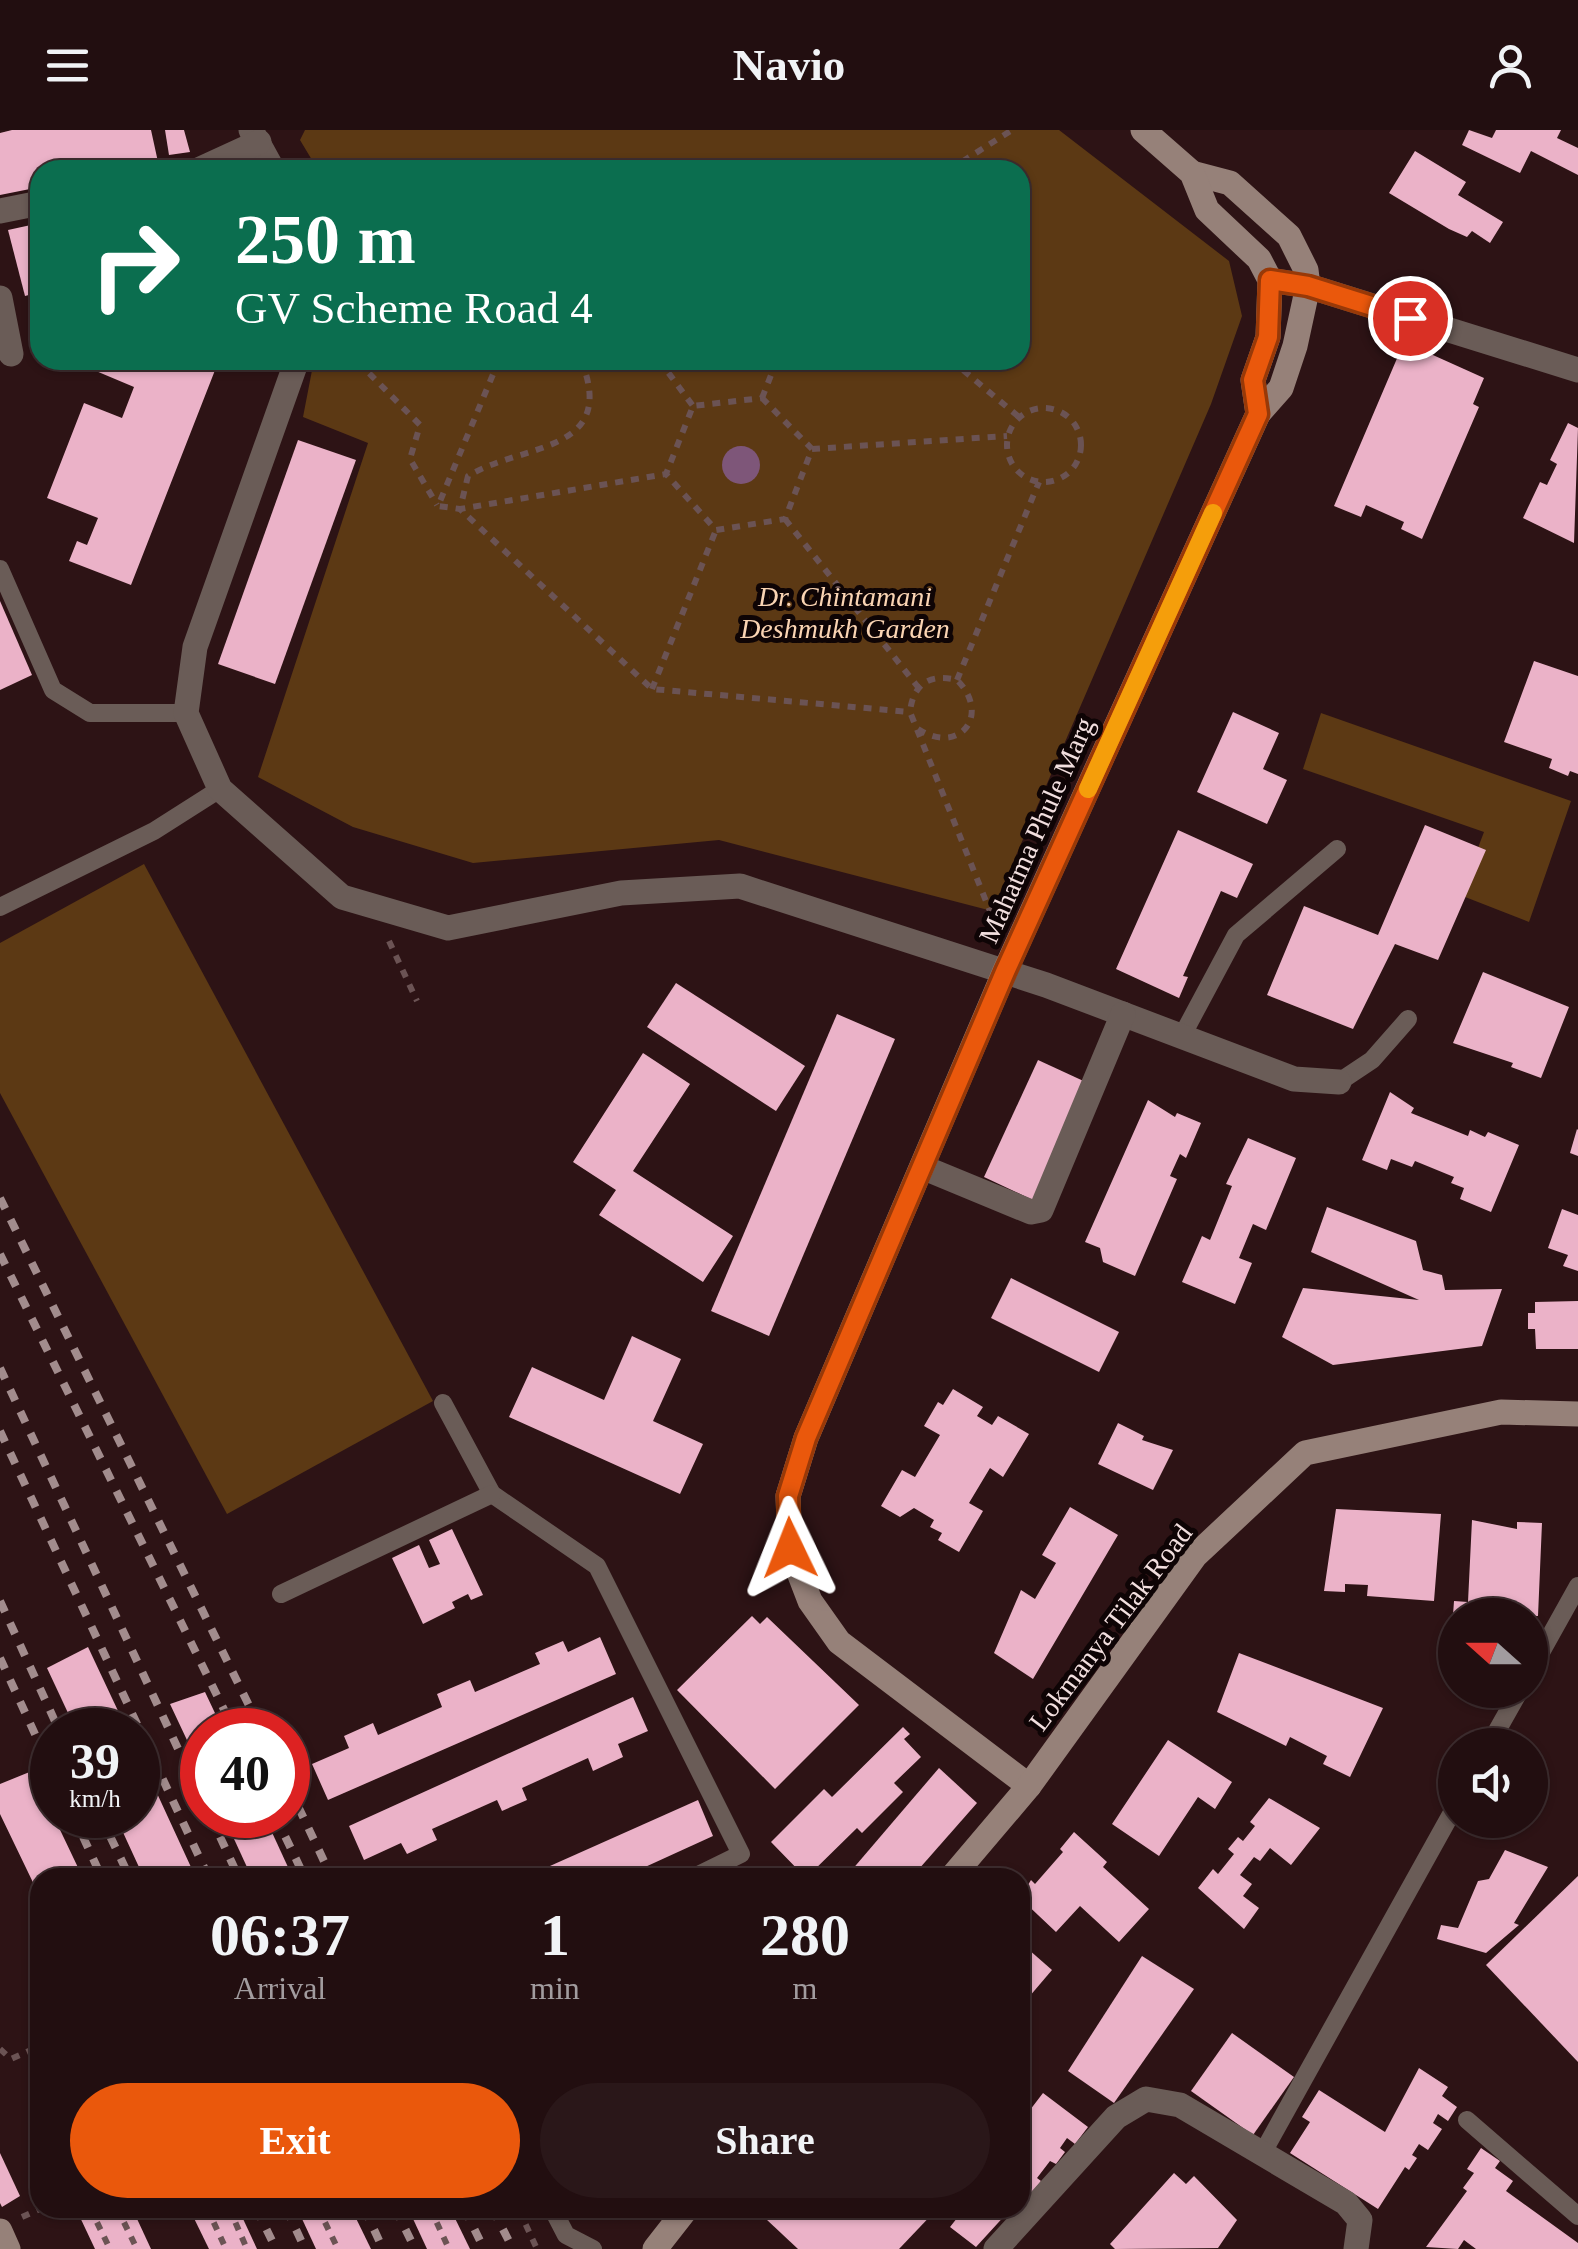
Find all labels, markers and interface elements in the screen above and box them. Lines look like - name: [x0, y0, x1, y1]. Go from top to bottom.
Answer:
- icon: menu: [40, 38, 95, 93]
- icon: person: [1483, 38, 1538, 93]
- text: Navio: [733, 40, 845, 90]
- icon: right: [70, 200, 200, 330]
- text: 250 m: [235, 201, 416, 278]
- pin: [1368, 276, 1453, 361]
- text: GV Scheme Road 4: [235, 283, 593, 333]
- icon: arrive: [1383, 291, 1438, 346]
- park label: Dr. Chintamani Deshmukh Garden: [739, 581, 950, 644]
- street label: Mahatma Phule Marg: [973, 713, 1100, 948]
- position arrow: [738, 1496, 842, 1600]
- street label: Lokmanya Tilak Road: [1023, 1518, 1198, 1737]
- north arrow: [1438, 1598, 1548, 1708]
- map controls: [1438, 1598, 1548, 1838]
- speed limit sign: 40: [180, 1708, 310, 1838]
- button: sound: [1438, 1728, 1548, 1838]
- text: 39: [70, 1733, 120, 1789]
- text: km/h: [69, 1785, 121, 1812]
- text: 06:37: [210, 1902, 350, 1968]
- text: 1: [540, 1902, 570, 1968]
- text: 280: [760, 1902, 850, 1968]
- text: Arrival: [234, 1970, 326, 2006]
- text: min: [530, 1970, 580, 2006]
- text: m: [792, 1970, 817, 2006]
- button: Exit: [70, 2083, 520, 2198]
- button: Share: [540, 2083, 990, 2198]

